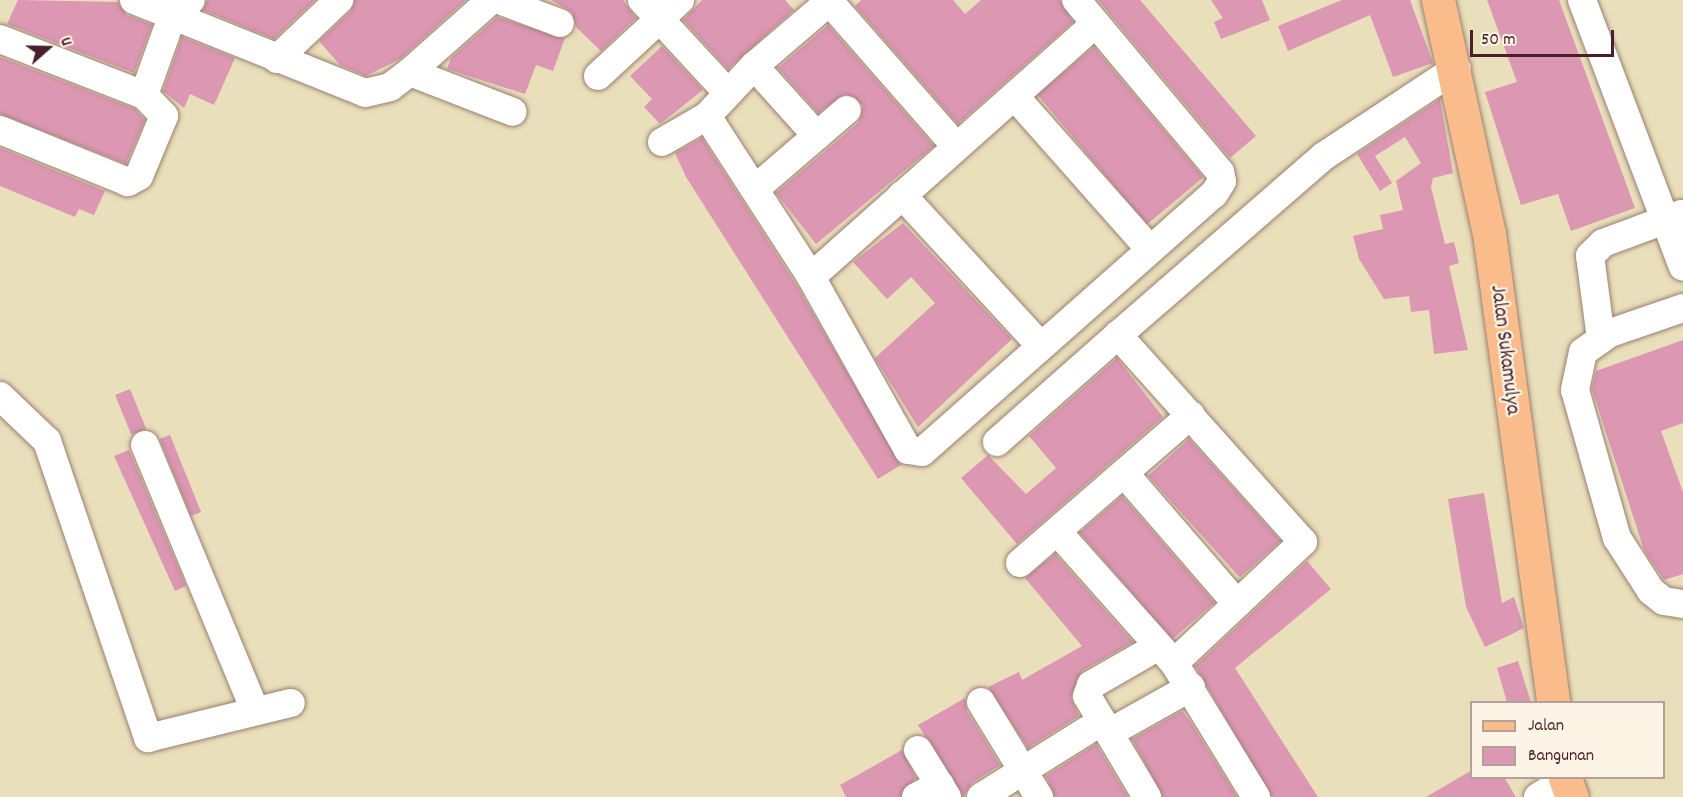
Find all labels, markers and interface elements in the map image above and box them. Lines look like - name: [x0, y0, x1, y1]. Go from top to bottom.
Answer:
- north arrow: [18, 18, 78, 78]
- scale bar: [1473, 18, 1617, 56]
- text: 50 m: [1481, 28, 1516, 53]
- text: U: [53, 34, 78, 49]
- street label: Jalan Sukamulya: [1484, 284, 1524, 416]
- legend: [1470, 701, 1665, 779]
- text: Jalan: [1528, 714, 1564, 739]
- text: Bangunan: [1528, 744, 1594, 769]

